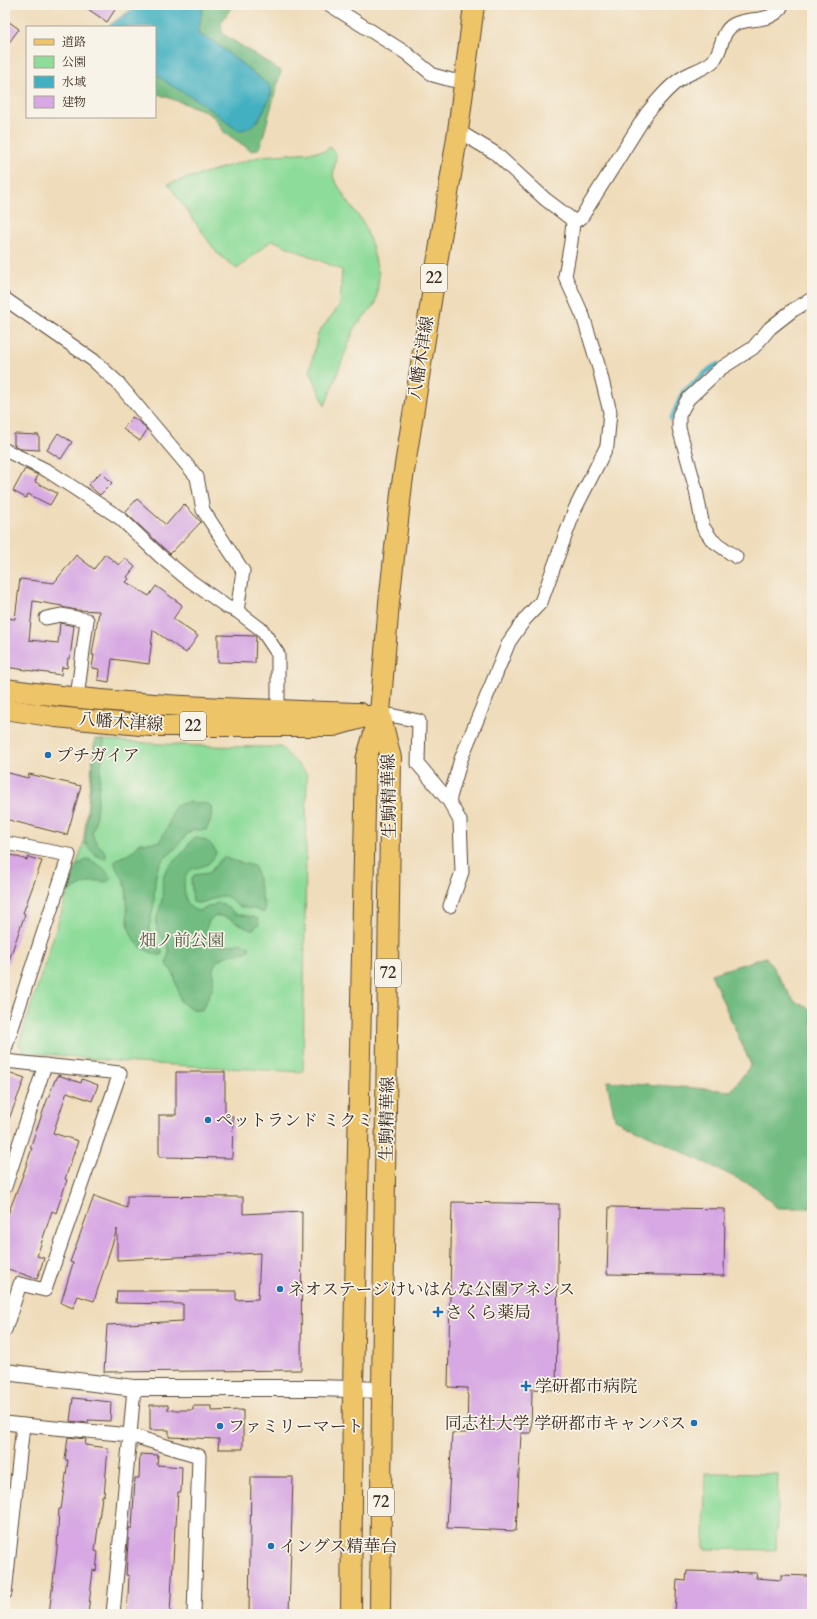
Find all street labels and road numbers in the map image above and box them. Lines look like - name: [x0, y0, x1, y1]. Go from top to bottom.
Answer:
- road number: 22: [421, 264, 447, 292]
- street label: 八幡木津線: [403, 314, 439, 402]
- street label: 八幡木津線: [78, 708, 164, 736]
- road number: 22: [180, 712, 206, 740]
- street label: 生駒精華線: [377, 753, 401, 839]
- road number: 72: [375, 959, 401, 987]
- street label: 生駒精華線: [375, 1076, 399, 1162]
- road number: 72: [368, 1488, 394, 1516]

